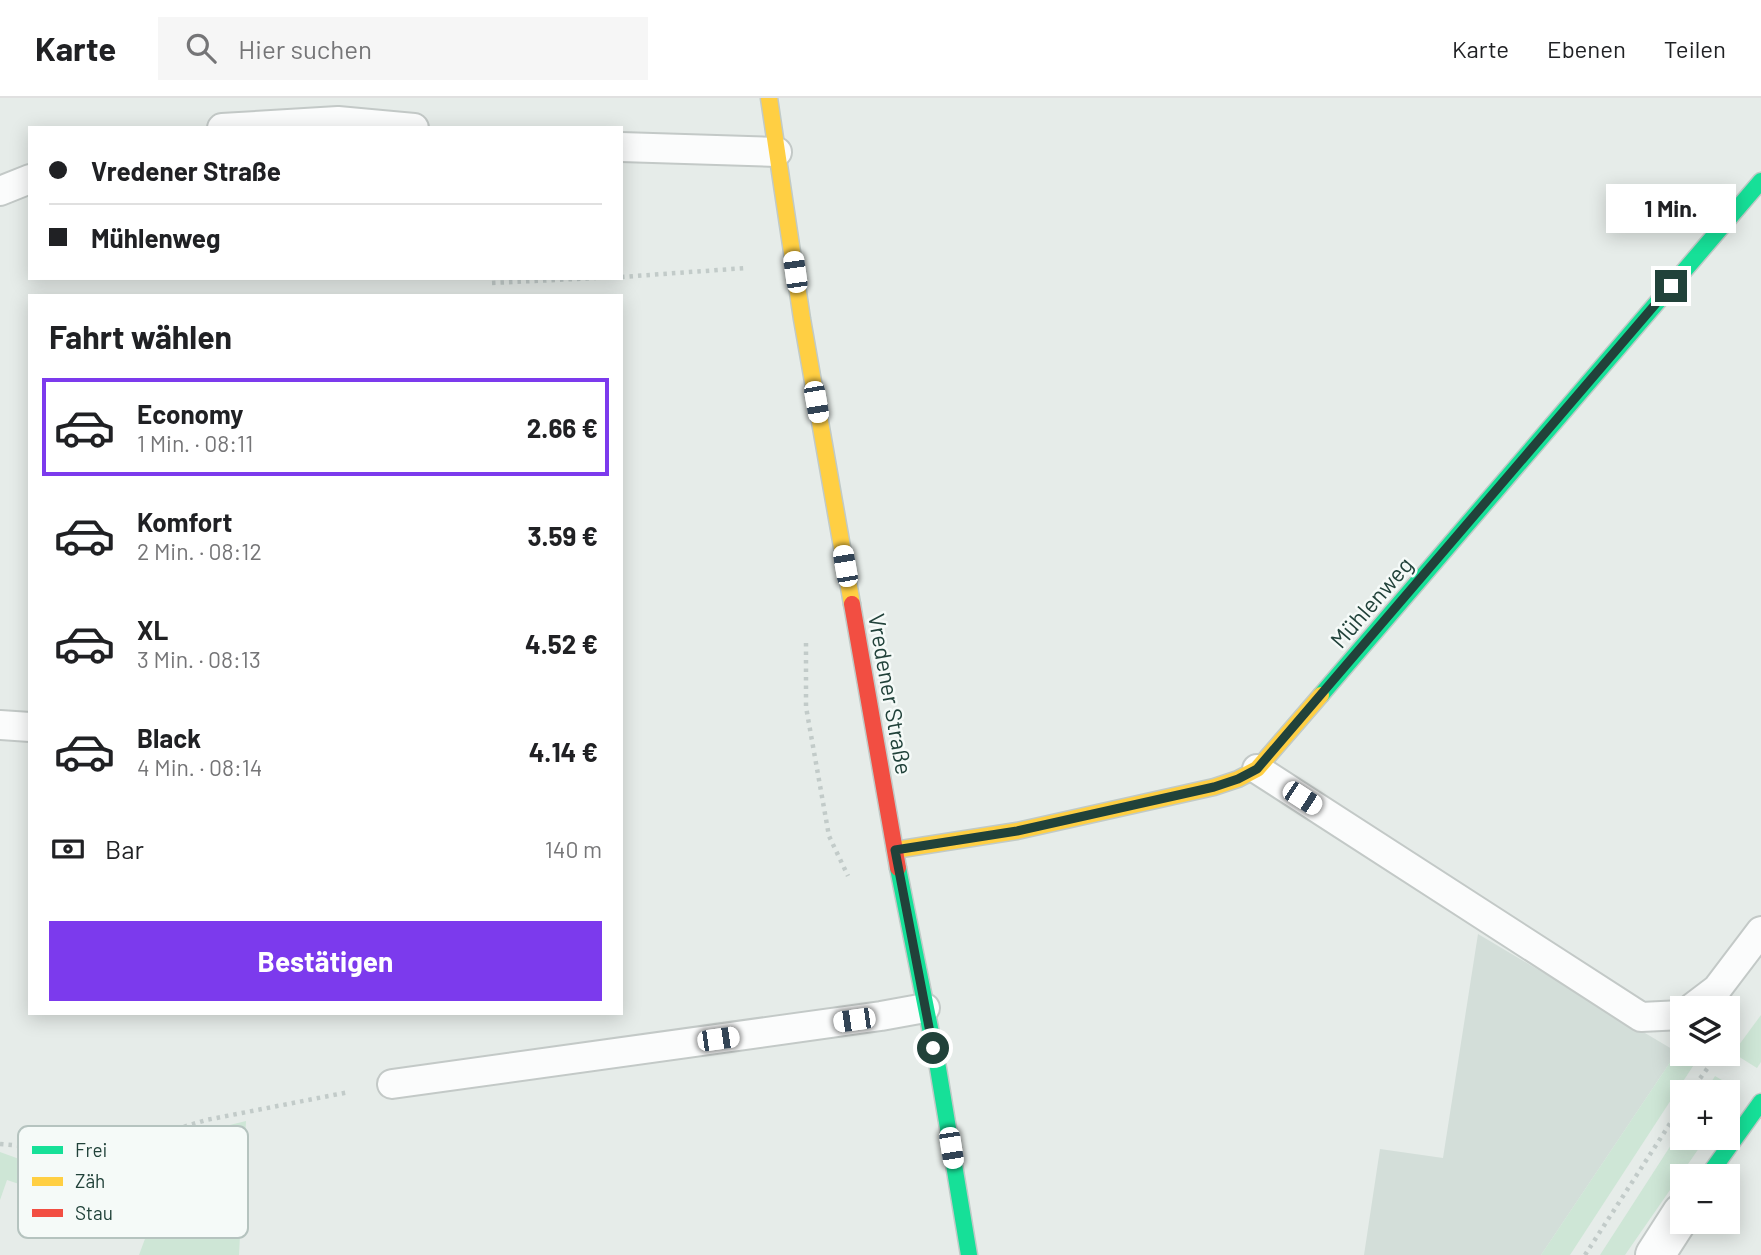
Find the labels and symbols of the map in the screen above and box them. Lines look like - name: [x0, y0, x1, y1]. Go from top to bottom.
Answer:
- callout: 1 Min.: [1606, 184, 1736, 234]
- car: [782, 250, 809, 294]
- route end: [1655, 270, 1687, 302]
- car: [803, 379, 830, 425]
- car: [832, 543, 859, 589]
- street label: Mühlenweg: [1324, 551, 1418, 653]
- street label: Vredener Straße: [863, 611, 919, 777]
- car: [1279, 778, 1326, 818]
- car: [832, 1007, 877, 1033]
- car: [696, 1026, 741, 1052]
- route start: [917, 1032, 949, 1064]
- legend: [18, 1126, 248, 1238]
- car: [938, 1126, 965, 1170]
- text: Frei: [75, 1138, 107, 1161]
- text: Zäh: [75, 1169, 105, 1192]
- text: Stau: [75, 1201, 113, 1224]

